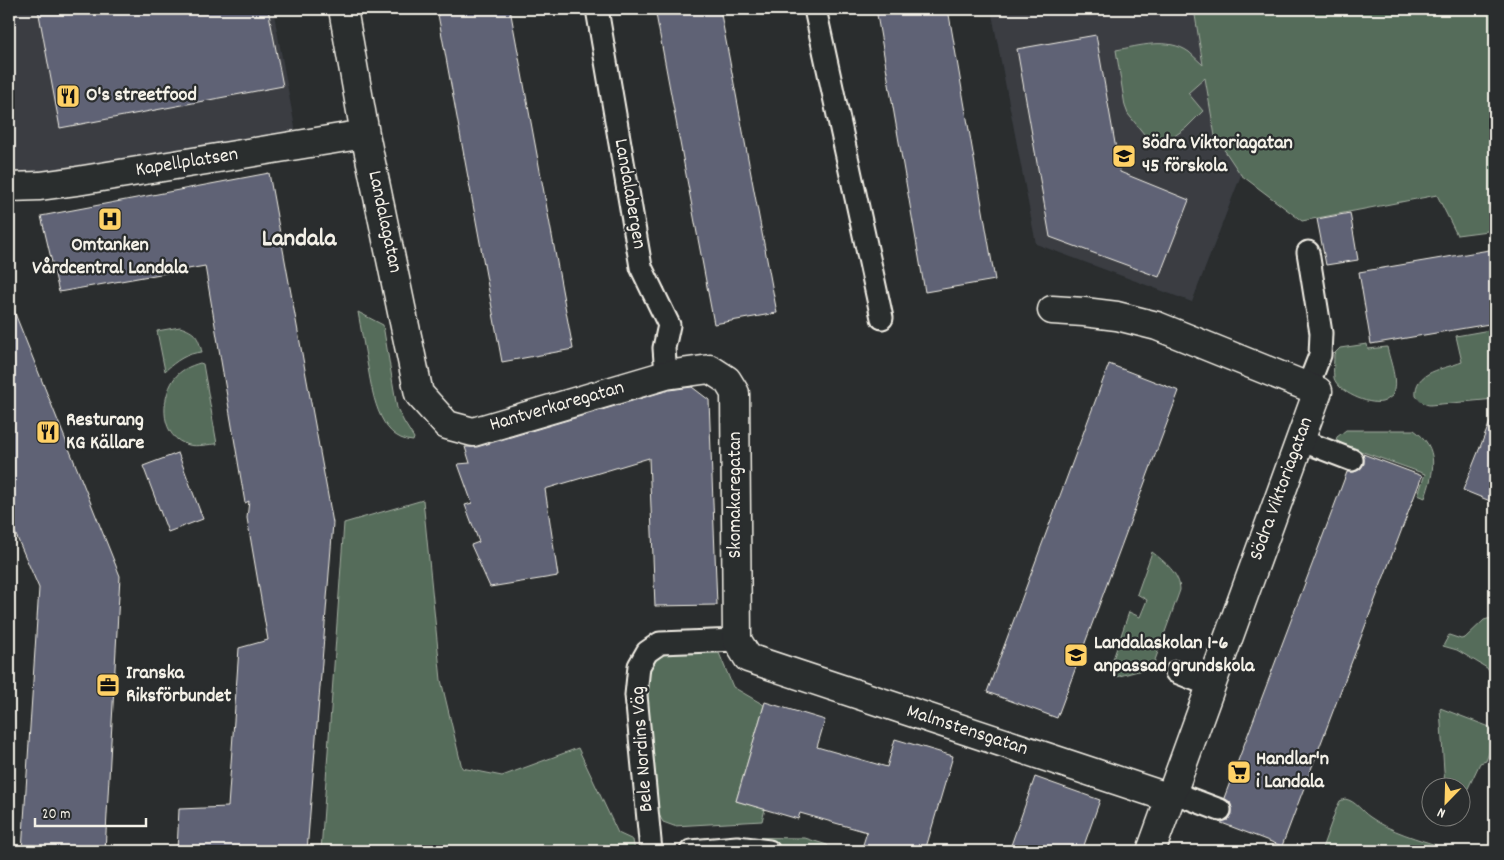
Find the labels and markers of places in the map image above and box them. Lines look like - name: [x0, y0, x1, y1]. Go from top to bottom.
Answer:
- place label: O's streetfood: [86, 82, 197, 110]
- restaurant icon: O's streetfood: [55, 83, 81, 109]
- place label: Södra Viktoriagatan 45 förskola: [1142, 130, 1293, 181]
- school or university icon: Södra Viktoriagatan 45 förskola: [1111, 143, 1137, 169]
- hospital icon: Omtanken Vårdcentral Landala: [97, 206, 123, 232]
- place label: Omtanken Vårdcentral Landala: [32, 232, 188, 283]
- place label: Resturang KG Källare: [66, 407, 144, 458]
- restaurant icon: Resturang KG Källare: [35, 419, 61, 445]
- place label: Landalaskolan 1-6 anpassad grundskola: [1094, 630, 1255, 681]
- school or university icon: Landalaskolan 1-6 anpassad grundskola: [1063, 642, 1089, 668]
- place label: Iranska Riksförbundet: [126, 660, 232, 711]
- office icon: Iranska Riksförbundet: [95, 672, 121, 698]
- place label: Handlar'n i Landala: [1256, 746, 1329, 797]
- supermarket icon: Handlar'n i Landala: [1226, 759, 1252, 785]

